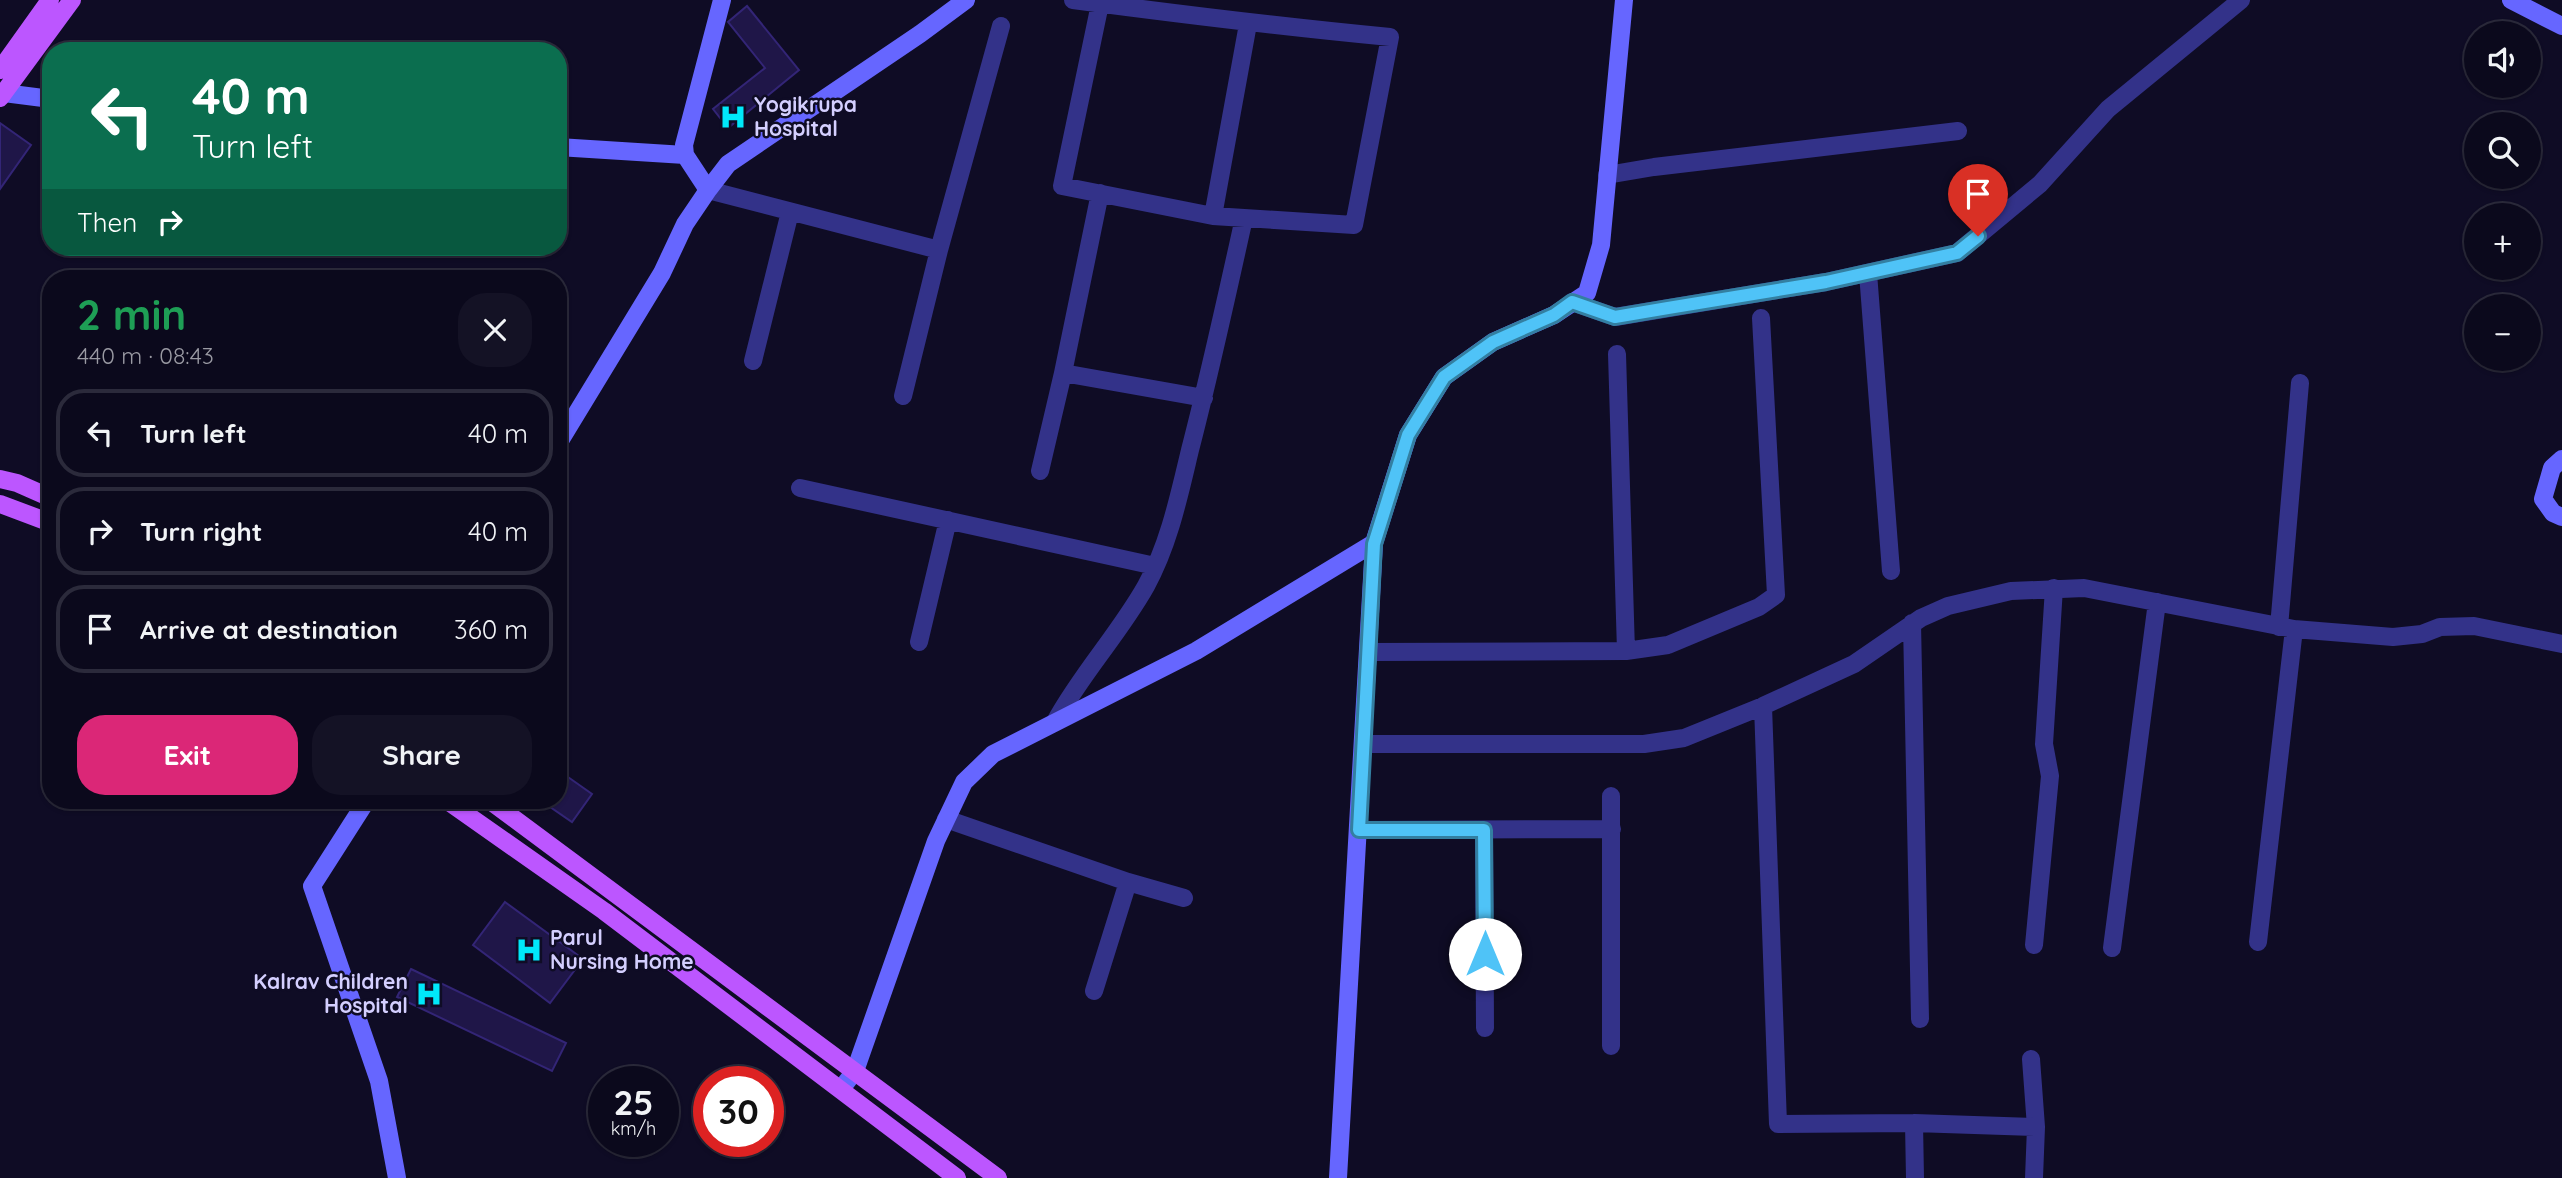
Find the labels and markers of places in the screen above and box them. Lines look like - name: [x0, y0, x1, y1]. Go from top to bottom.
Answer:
- place label: Yogikrupa Hospital: [754, 91, 857, 141]
- hospital icon: Yogikrupa Hospital: [718, 102, 748, 132]
- pin: [1948, 164, 2008, 236]
- place label: Parul Nursing Home: [550, 924, 694, 974]
- hospital icon: Parul Nursing Home: [514, 935, 544, 965]
- place label: Kalrav Children Hospital: [253, 968, 408, 1018]
- hospital icon: Kalrav Children Hospital: [414, 979, 444, 1009]

